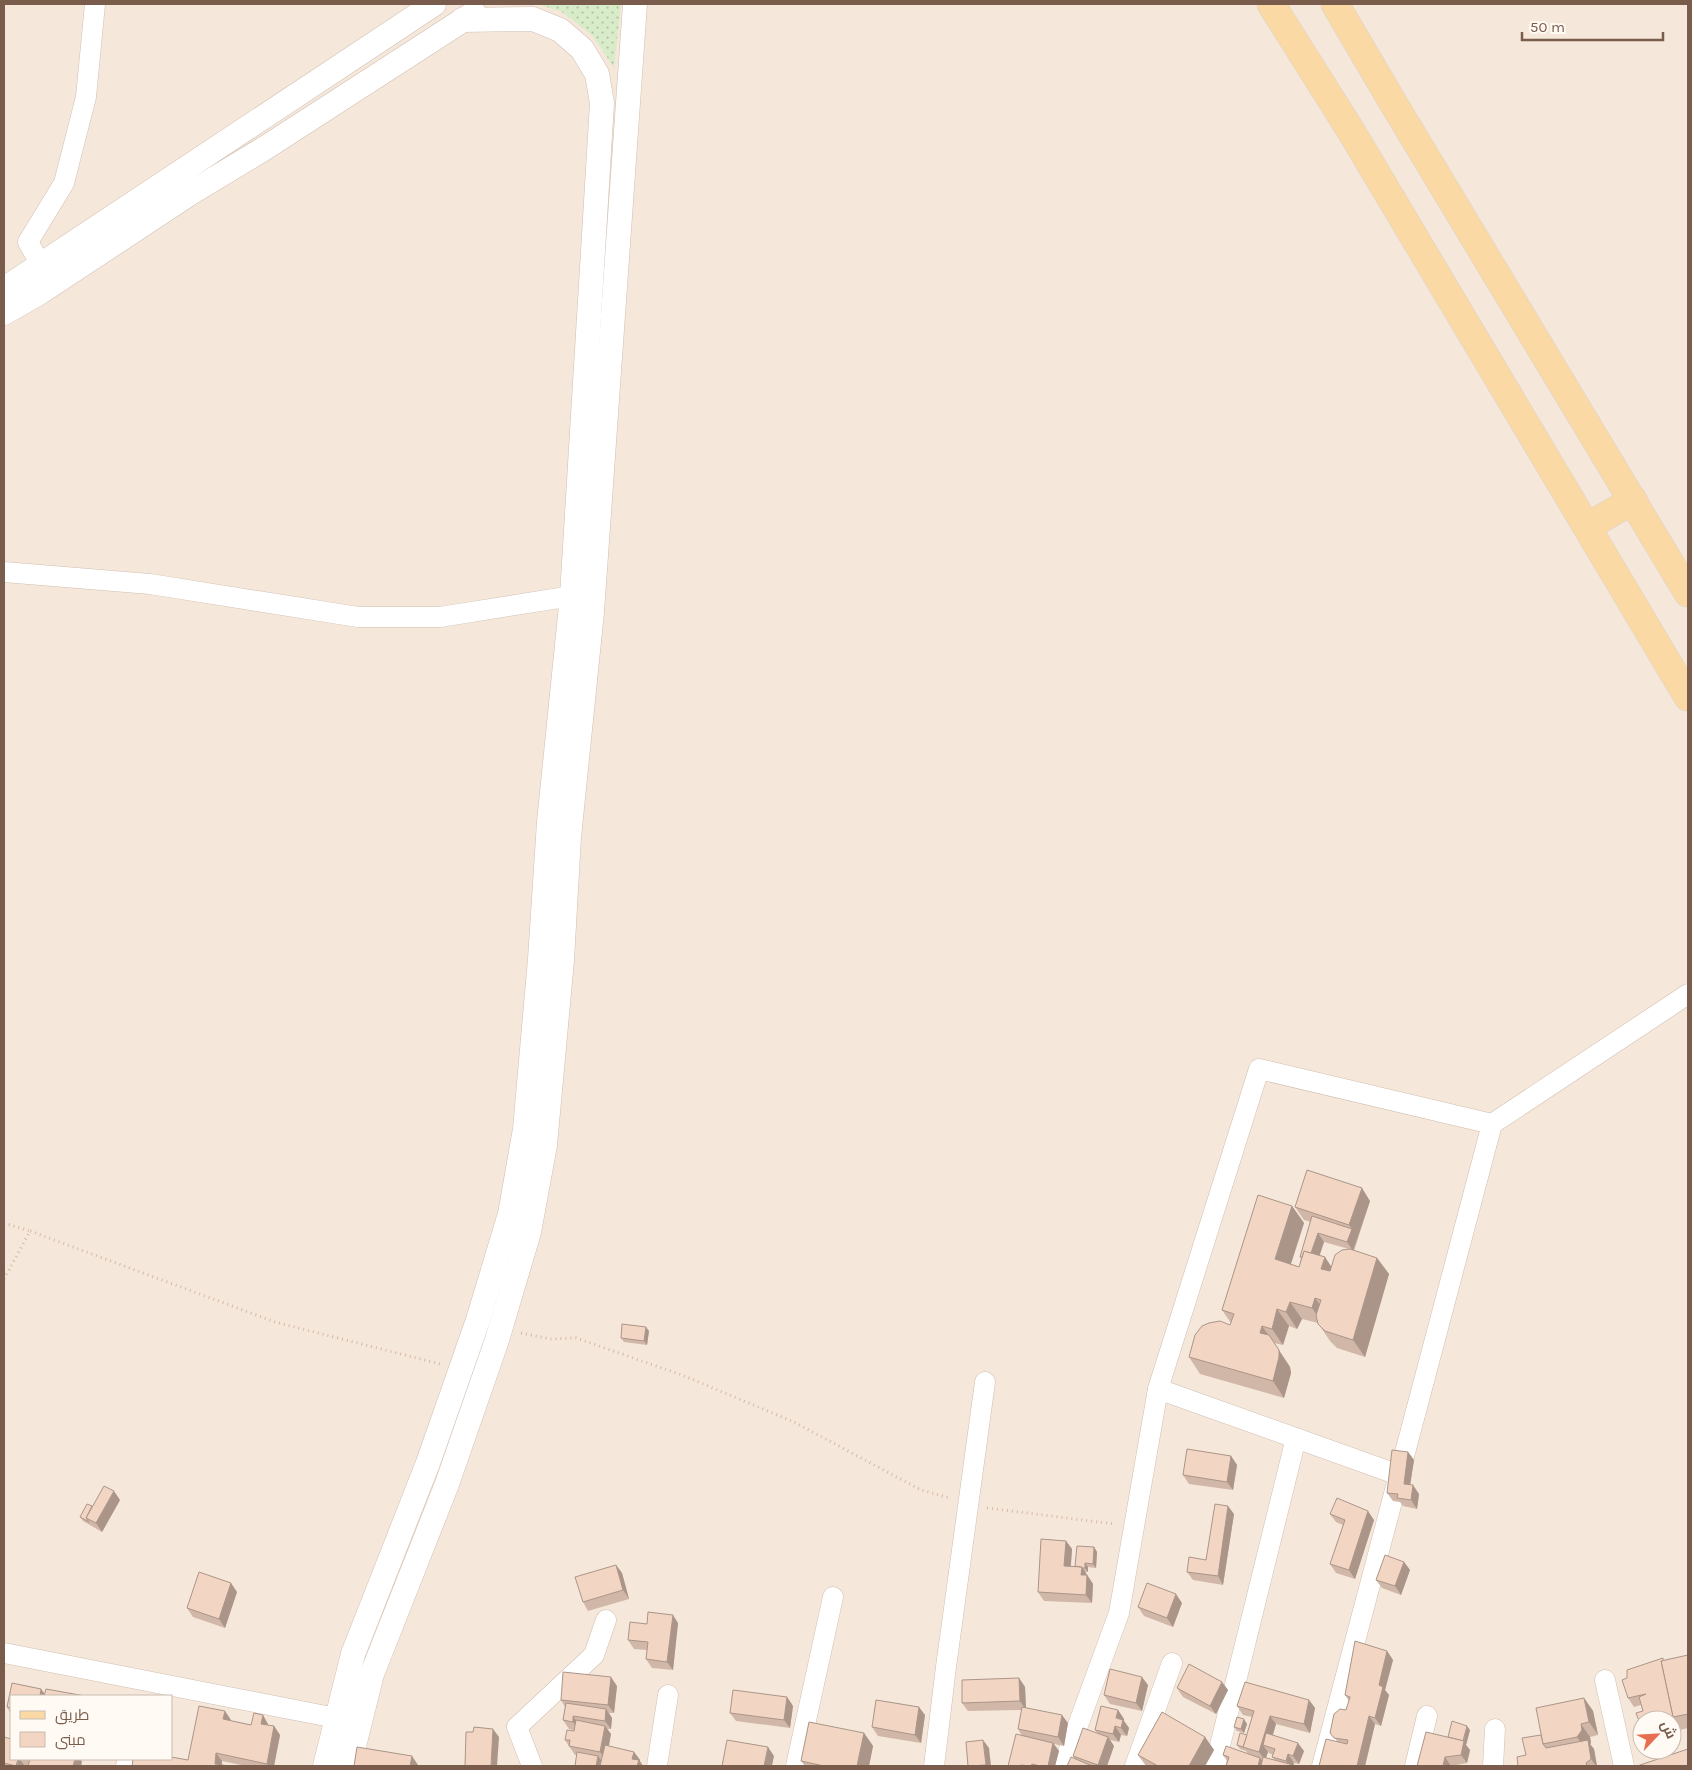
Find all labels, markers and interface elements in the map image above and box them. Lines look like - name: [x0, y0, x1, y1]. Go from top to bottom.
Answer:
- scale bar: [1522, 10, 1663, 42]
- text: 50 m: [1530, 18, 1565, 36]
- legend: [10, 1695, 172, 1760]
- text: طريق: [55, 1706, 89, 1725]
- north arrow: [1632, 1710, 1682, 1760]
- text: ش: [1657, 1718, 1680, 1741]
- text: مبنى: [55, 1731, 86, 1750]

